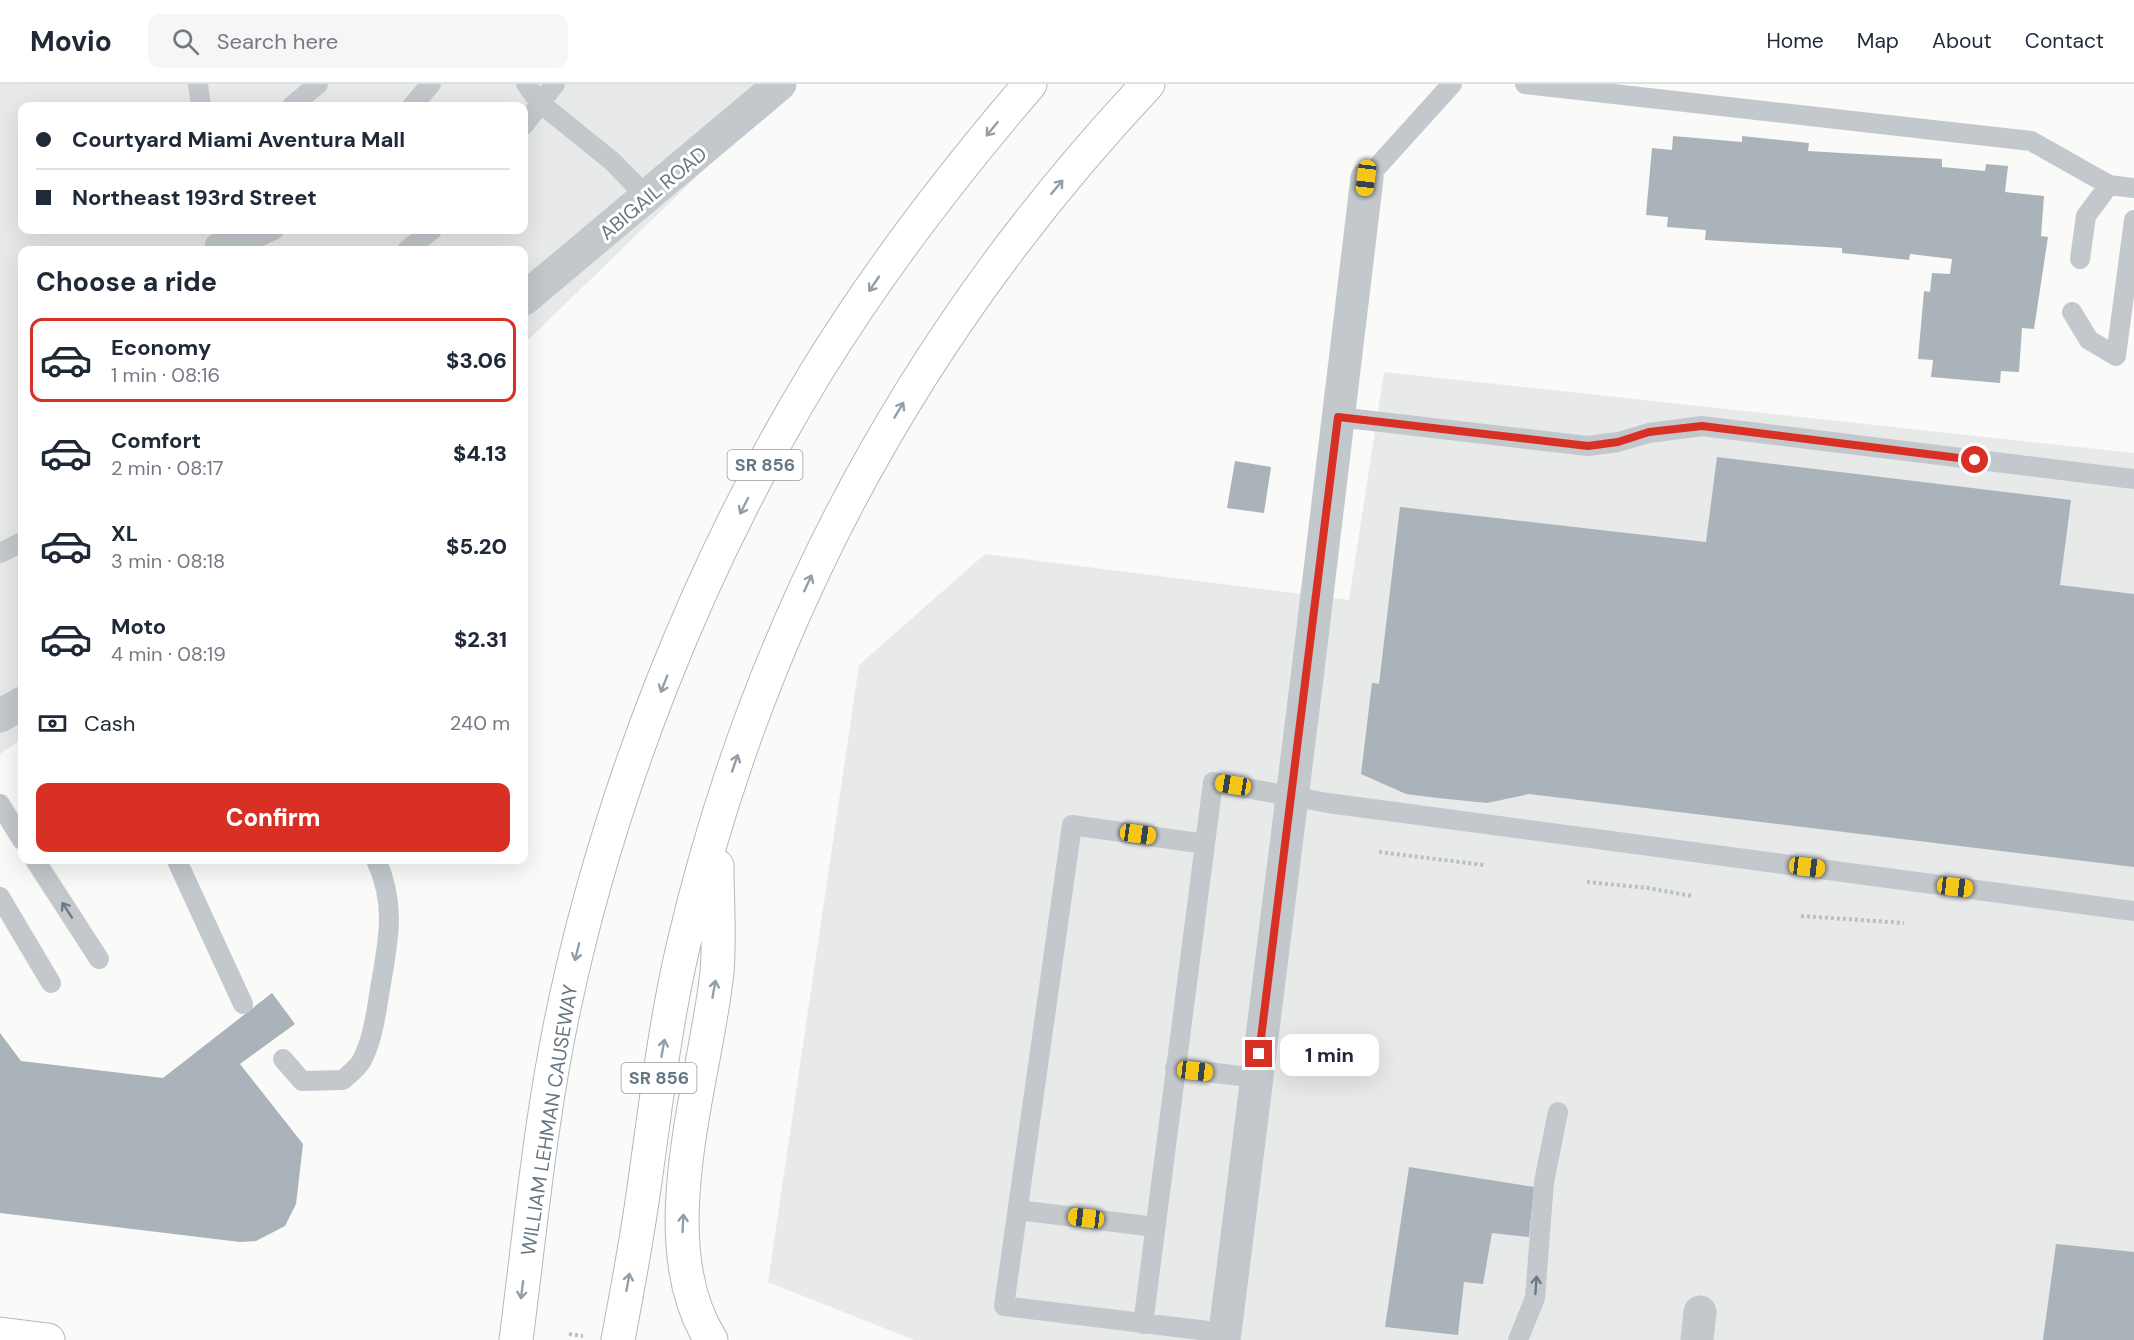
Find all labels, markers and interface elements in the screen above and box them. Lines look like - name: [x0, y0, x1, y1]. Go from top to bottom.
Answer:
- search box: [148, 14, 568, 68]
- text: Movio: [30, 23, 112, 60]
- icon: search: [169, 25, 202, 58]
- text: Search here: [217, 27, 338, 56]
- text: Home: [1766, 27, 1824, 55]
- text: Map: [1857, 27, 1899, 55]
- text: About: [1932, 27, 1992, 55]
- text: Contact: [2025, 27, 2104, 55]
- one-way arrow: [985, 120, 998, 136]
- text: Courtyard Miami Aventura Mall: [72, 125, 405, 154]
- street label: ABIGAIL ROAD: [594, 140, 712, 246]
- car: [1355, 159, 1377, 197]
- one-way arrow: [1051, 179, 1064, 195]
- text: Northeast 193rd Street: [72, 183, 317, 212]
- text: Choose a ride: [36, 264, 217, 299]
- one-way arrow: [868, 275, 880, 291]
- icon: car: [39, 333, 93, 387]
- text: Economy: [111, 333, 211, 362]
- text: $3.06: [446, 346, 507, 375]
- text: 1 min · 08:16: [111, 362, 220, 388]
- one-way arrow: [893, 402, 905, 419]
- icon: car: [39, 426, 93, 480]
- text: Comfort: [111, 426, 201, 455]
- text: $4.13: [453, 439, 507, 468]
- route start: [1961, 446, 1988, 473]
- road number: SR 856: [728, 450, 802, 480]
- text: 2 min · 08:17: [111, 455, 223, 481]
- one-way arrow: [737, 497, 749, 515]
- icon: car: [39, 519, 93, 573]
- text: XL: [111, 519, 138, 548]
- text: $5.20: [446, 532, 507, 561]
- text: 3 min · 08:18: [111, 548, 225, 574]
- one-way arrow: [803, 574, 814, 592]
- icon: car: [39, 612, 93, 666]
- text: Moto: [111, 612, 166, 641]
- text: $2.31: [454, 625, 507, 654]
- text: 4 min · 08:19: [111, 641, 226, 667]
- one-way arrow: [657, 674, 668, 693]
- icon: cash: [36, 707, 69, 740]
- text: Cash: [84, 709, 135, 738]
- text: 240 m: [450, 710, 510, 736]
- one-way arrow: [730, 754, 741, 773]
- car: [1214, 773, 1252, 797]
- button: Confirm: [36, 783, 510, 852]
- car: [1119, 823, 1157, 845]
- car: [1788, 856, 1826, 878]
- car: [1936, 876, 1974, 898]
- one-way arrow: [61, 902, 73, 919]
- one-way arrow: [571, 943, 582, 962]
- one-way arrow: [709, 979, 720, 999]
- street label: WILLIAM LEHMAN CAUSEWAY: [515, 982, 583, 1257]
- callout: 1 min: [1280, 1033, 1379, 1075]
- one-way arrow: [658, 1039, 669, 1058]
- route end: [1245, 1040, 1272, 1067]
- text: 1 min: [1305, 1042, 1354, 1068]
- car: [1176, 1060, 1214, 1082]
- road number: SR 856: [622, 1063, 696, 1093]
- car: [1067, 1207, 1105, 1229]
- one-way arrow: [678, 1214, 689, 1234]
- one-way arrow: [623, 1273, 634, 1293]
- one-way arrow: [1531, 1276, 1542, 1295]
- one-way arrow: [517, 1279, 528, 1299]

